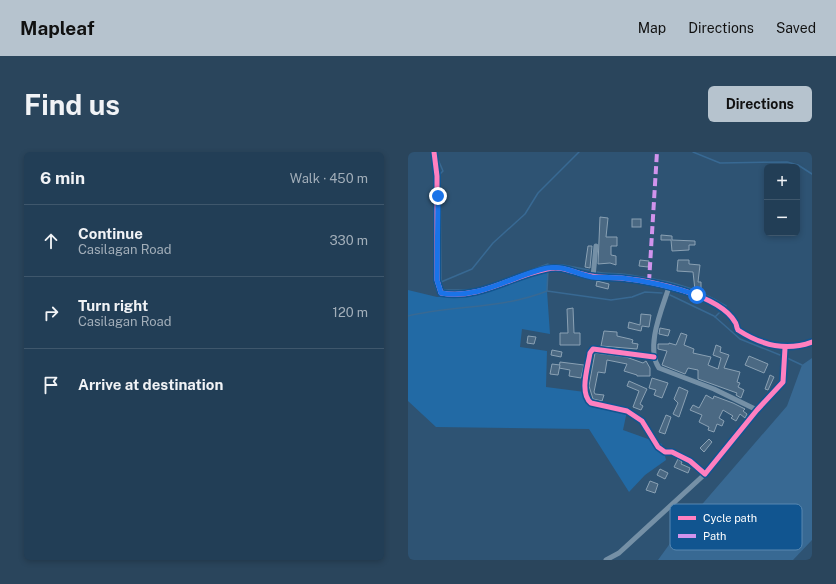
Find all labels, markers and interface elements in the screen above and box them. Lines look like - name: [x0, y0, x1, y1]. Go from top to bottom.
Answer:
- text: Mapleaf: [20, 17, 94, 39]
- text: Map: [638, 20, 666, 36]
- text: Directions: [688, 20, 754, 36]
- text: Saved: [776, 20, 816, 36]
- button: Directions: [708, 86, 812, 122]
- text: Find us: [24, 88, 120, 121]
- map controls: [764, 164, 800, 236]
- button: +: [764, 164, 800, 200]
- text: 6 min: [40, 168, 85, 188]
- text: Walk · 450 m: [290, 171, 368, 186]
- route end: [429, 187, 447, 205]
- button: −: [764, 200, 800, 236]
- text: Continue: [78, 225, 143, 242]
- icon: ahead: [40, 230, 62, 252]
- text: 330 m: [329, 233, 368, 248]
- text: Casilagan Road: [78, 242, 171, 257]
- route start: [688, 286, 706, 304]
- text: Turn right: [78, 297, 148, 314]
- icon: right: [40, 302, 62, 324]
- text: 120 m: [333, 305, 368, 320]
- text: Casilagan Road: [78, 314, 171, 329]
- icon: arrive: [40, 374, 62, 396]
- text: Arrive at destination: [78, 376, 223, 393]
- legend: [670, 504, 802, 550]
- text: Cycle path: [703, 512, 757, 524]
- text: Path: [703, 530, 726, 542]

